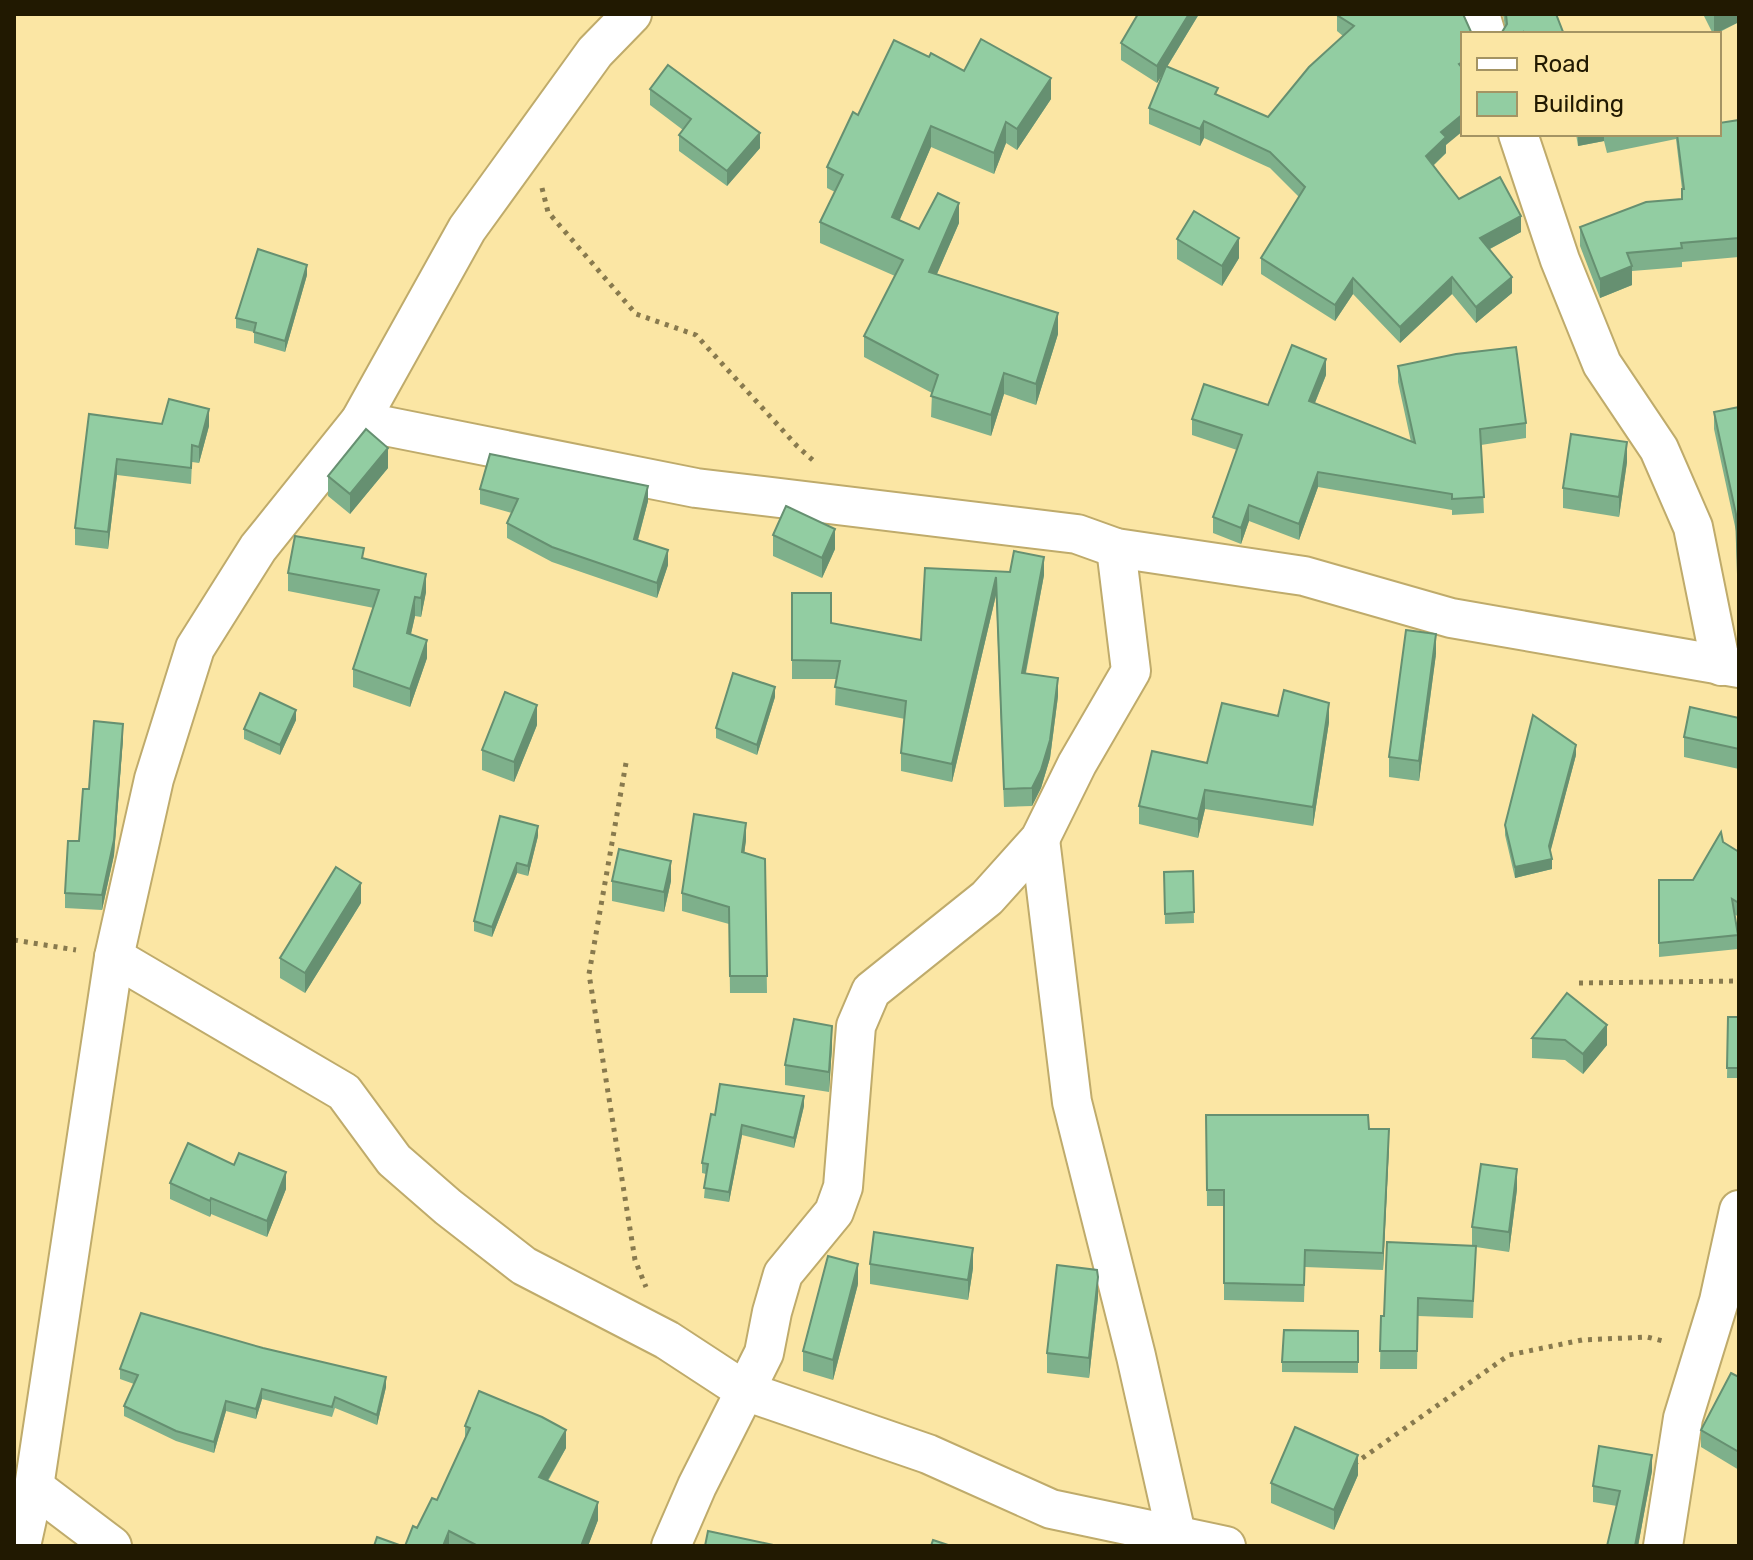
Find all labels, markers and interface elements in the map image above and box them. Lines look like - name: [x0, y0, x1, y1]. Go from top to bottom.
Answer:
- legend: [1461, 32, 1721, 136]
- text: Road: [1533, 50, 1590, 78]
- text: Building: [1533, 90, 1624, 118]

